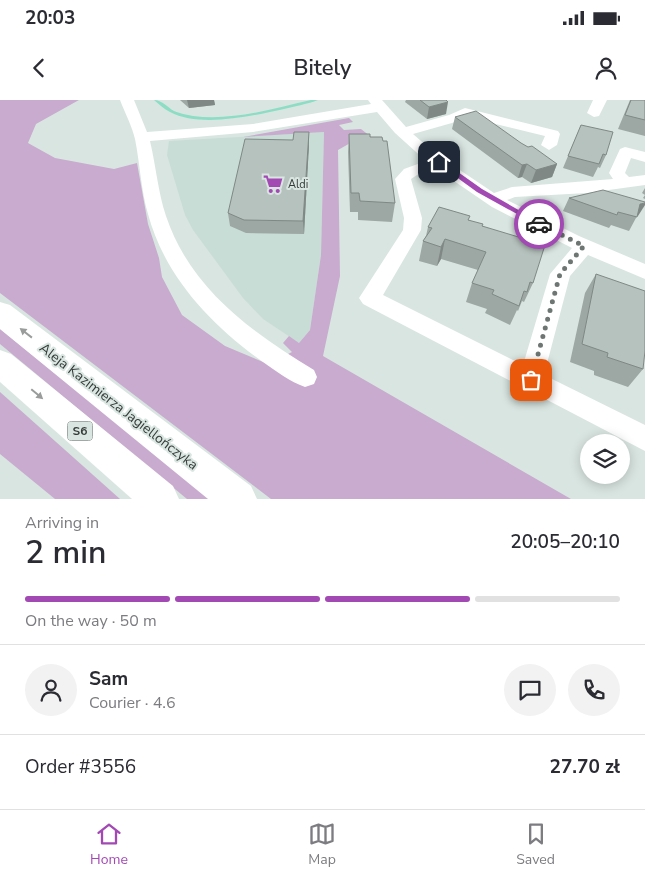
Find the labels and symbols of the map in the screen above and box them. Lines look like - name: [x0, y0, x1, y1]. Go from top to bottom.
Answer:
- pin: [418, 141, 460, 183]
- supermarket icon: Aldi: [262, 173, 284, 195]
- place label: Aldi: [288, 177, 308, 192]
- courier: [514, 199, 564, 249]
- one-way arrow: [19, 328, 33, 338]
- street label: Aleja Kazimierza Jagiellończyka: [35, 338, 202, 474]
- pin: [510, 359, 552, 401]
- one-way arrow: [30, 389, 43, 400]
- road number: S6: [68, 422, 92, 441]

